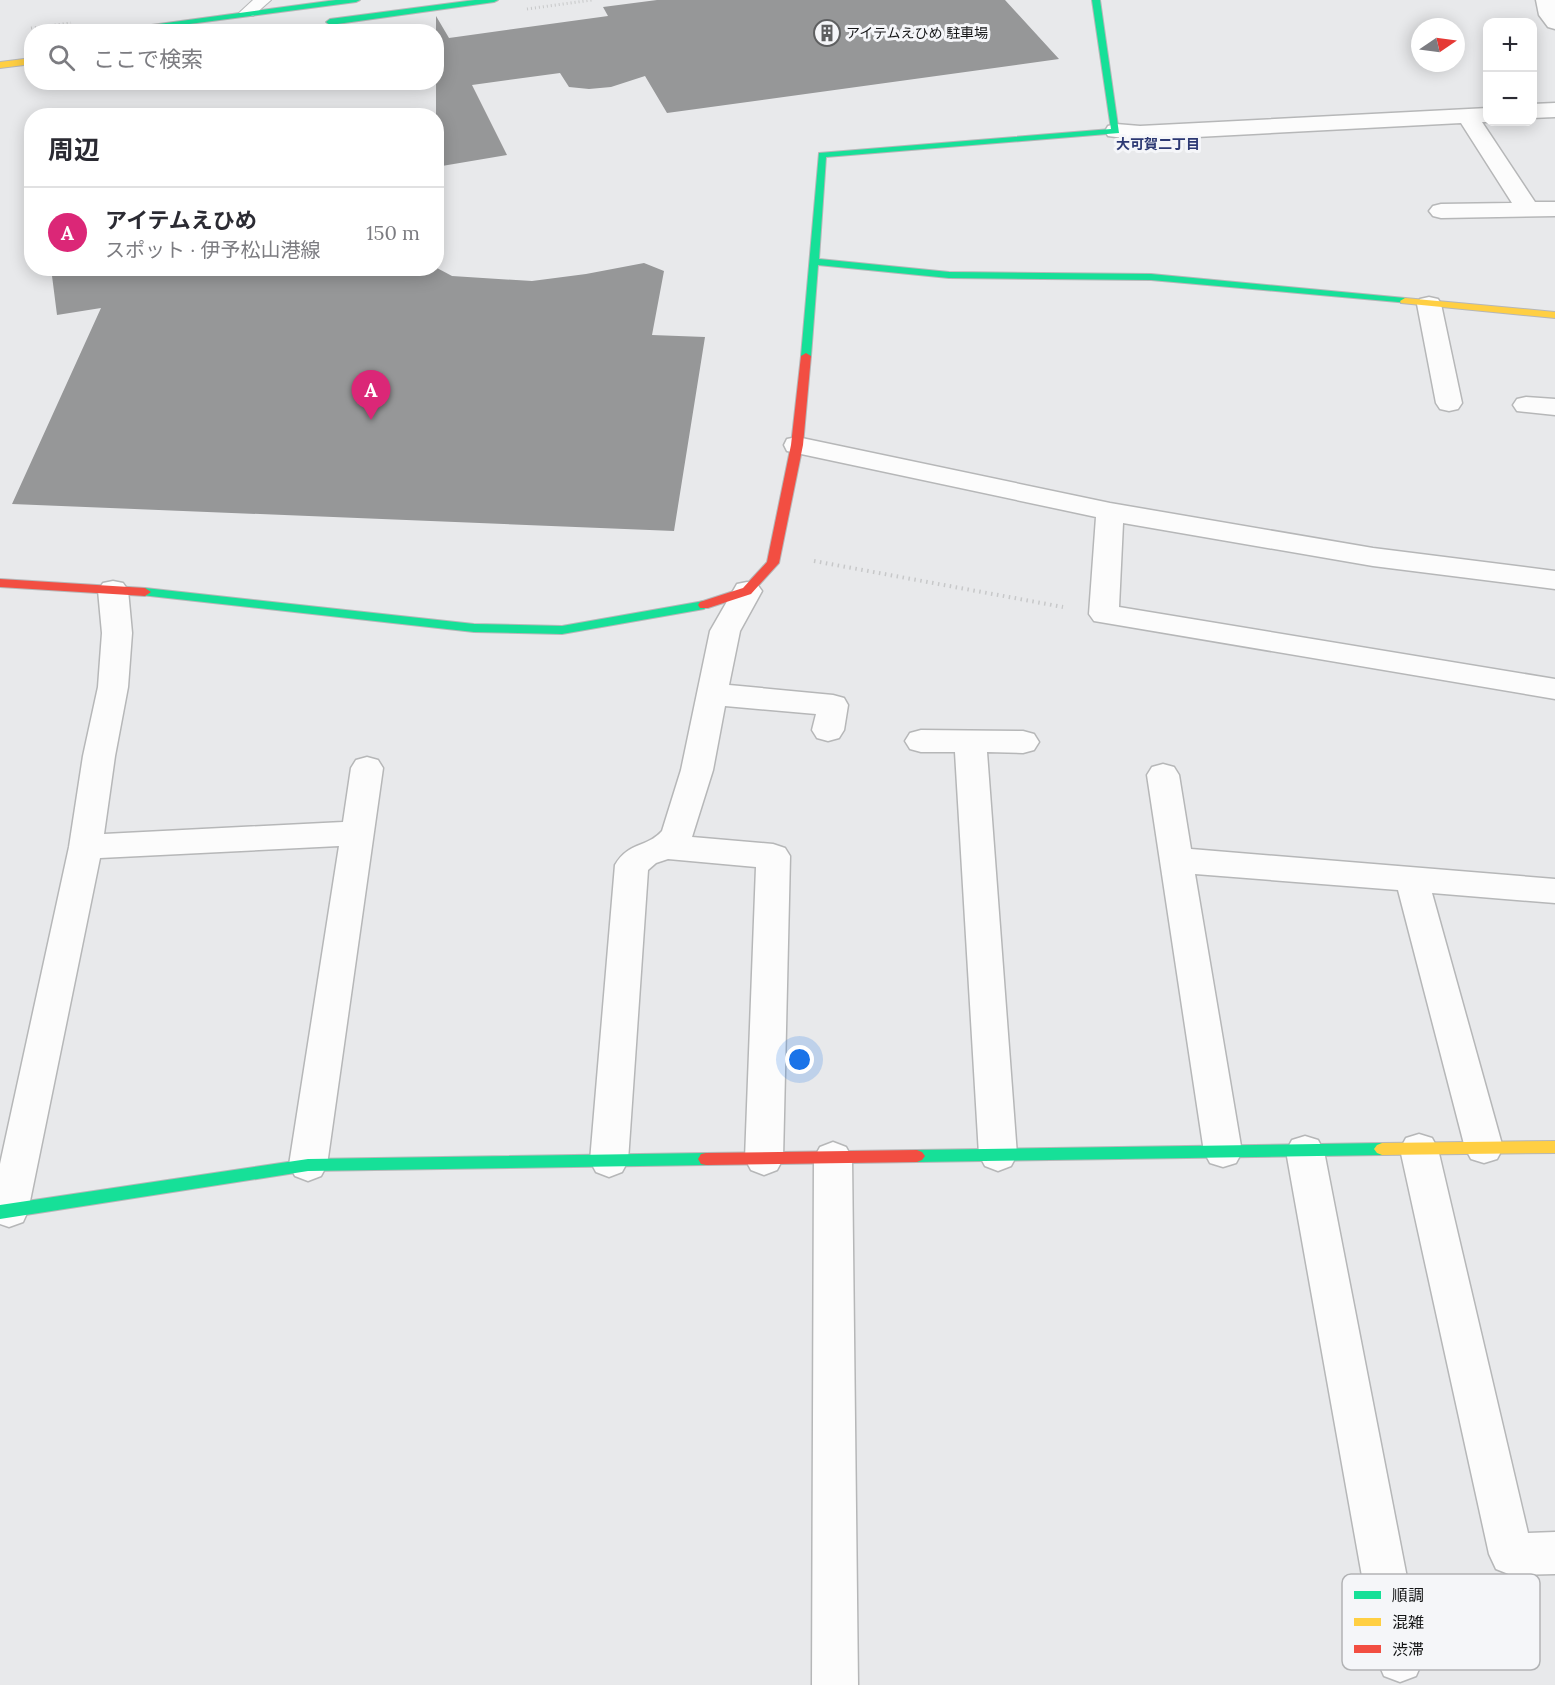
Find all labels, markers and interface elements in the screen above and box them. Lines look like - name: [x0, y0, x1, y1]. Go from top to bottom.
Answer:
- building icon: アイテムえひめ 駐車場: [812, 18, 842, 48]
- north arrow: [1411, 18, 1465, 72]
- map controls: [1483, 18, 1537, 126]
- button: +: [1483, 18, 1537, 72]
- search box: [24, 24, 444, 90]
- place label: アイテムえひめ 駐車場: [846, 24, 988, 42]
- icon: search: [45, 41, 78, 74]
- text: ここで検索: [93, 45, 203, 73]
- button: −: [1483, 72, 1537, 126]
- text: 周辺: [48, 133, 100, 166]
- district label: 大可賀二丁目: [1116, 135, 1200, 153]
- text: アイテムえひめ: [105, 206, 257, 234]
- text: A: [61, 220, 74, 245]
- text: 150 m: [366, 220, 420, 245]
- text: スポット · 伊予松山港線: [105, 237, 321, 262]
- pin: A: [352, 370, 391, 420]
- your location: [785, 1045, 814, 1074]
- legend: [1342, 1574, 1540, 1670]
- text: 順調: [1392, 1585, 1424, 1605]
- text: 混雑: [1392, 1612, 1424, 1632]
- text: 渋滞: [1392, 1639, 1424, 1659]

